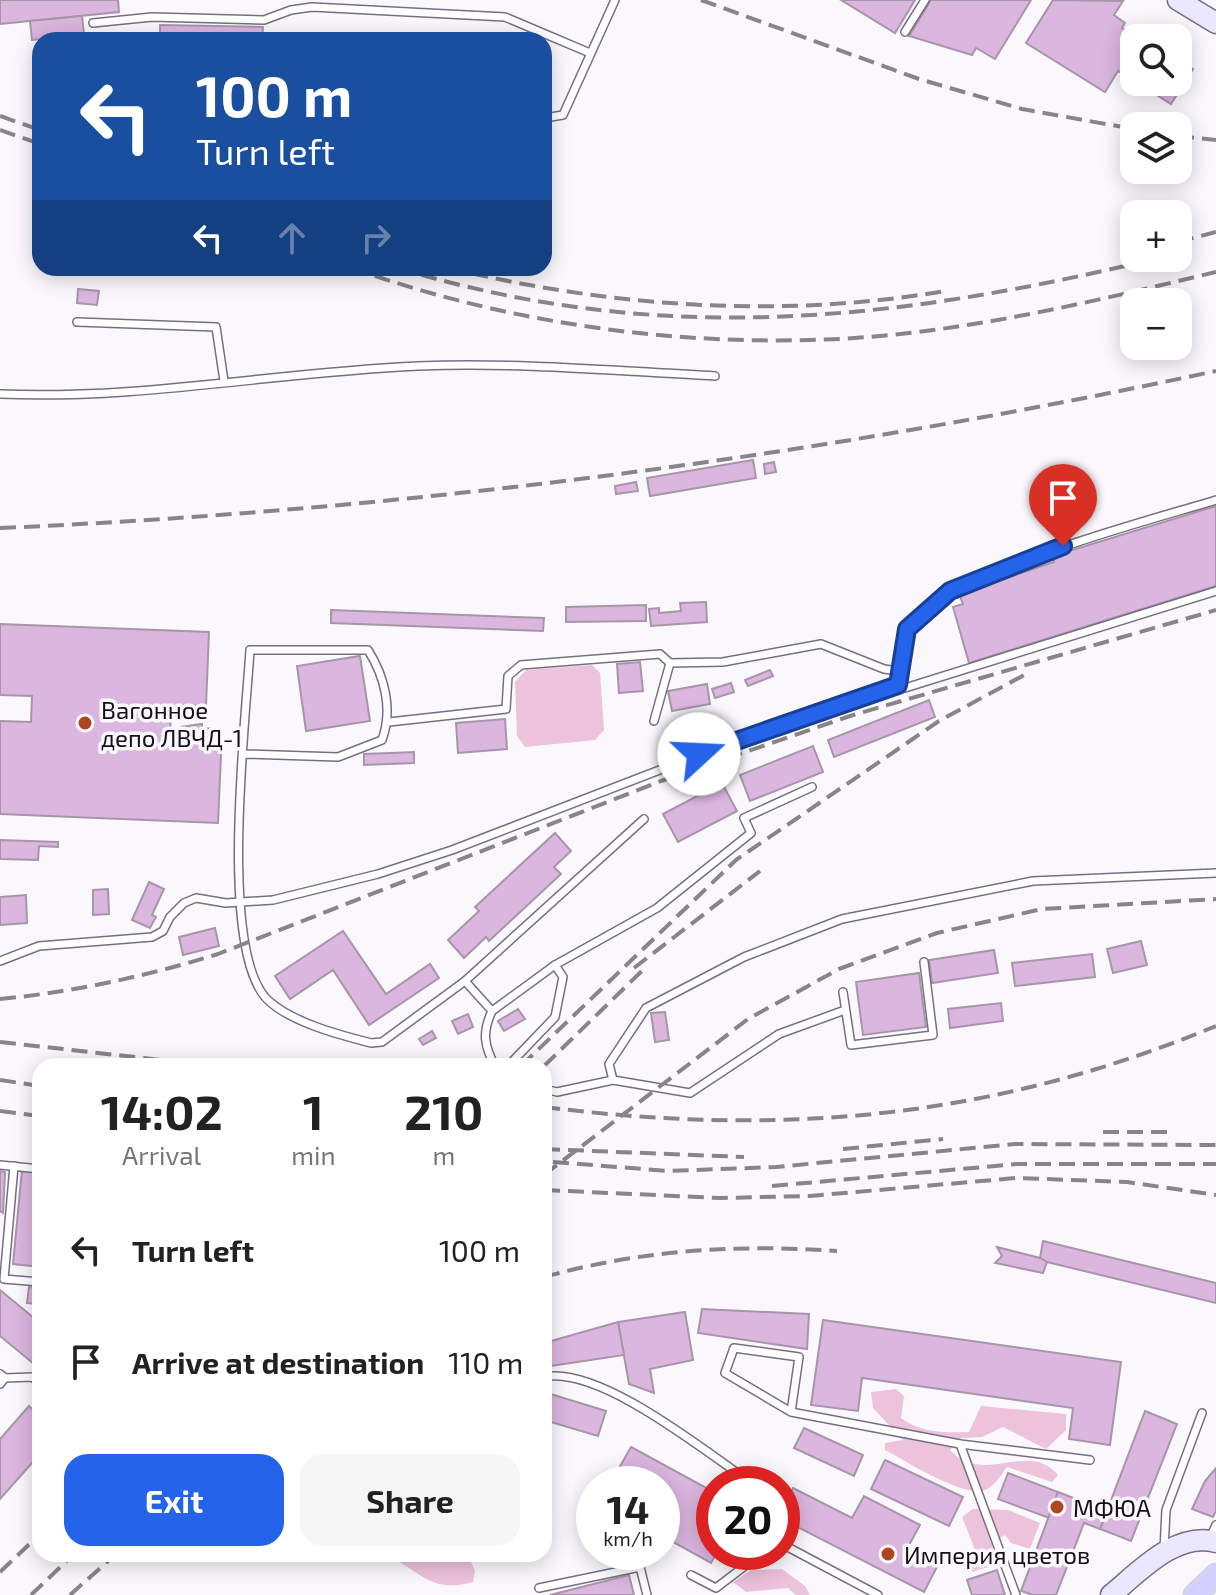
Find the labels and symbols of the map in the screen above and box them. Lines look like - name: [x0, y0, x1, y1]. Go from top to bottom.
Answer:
- pin: [1029, 464, 1097, 546]
- place label: Вагонное депо ЛВЧД-1: [101, 695, 242, 752]
- position arrow: [657, 712, 741, 796]
- marker: Вагонное депо ЛВЧД-1: [76, 714, 94, 732]
- speed limit sign: 20: [696, 1466, 800, 1570]
- place label: МФЮА: [1073, 1493, 1151, 1522]
- marker: МФЮА: [1048, 1498, 1066, 1516]
- place label: Империя цветов: [904, 1540, 1090, 1569]
- marker: Империя цветов: [879, 1545, 897, 1563]

